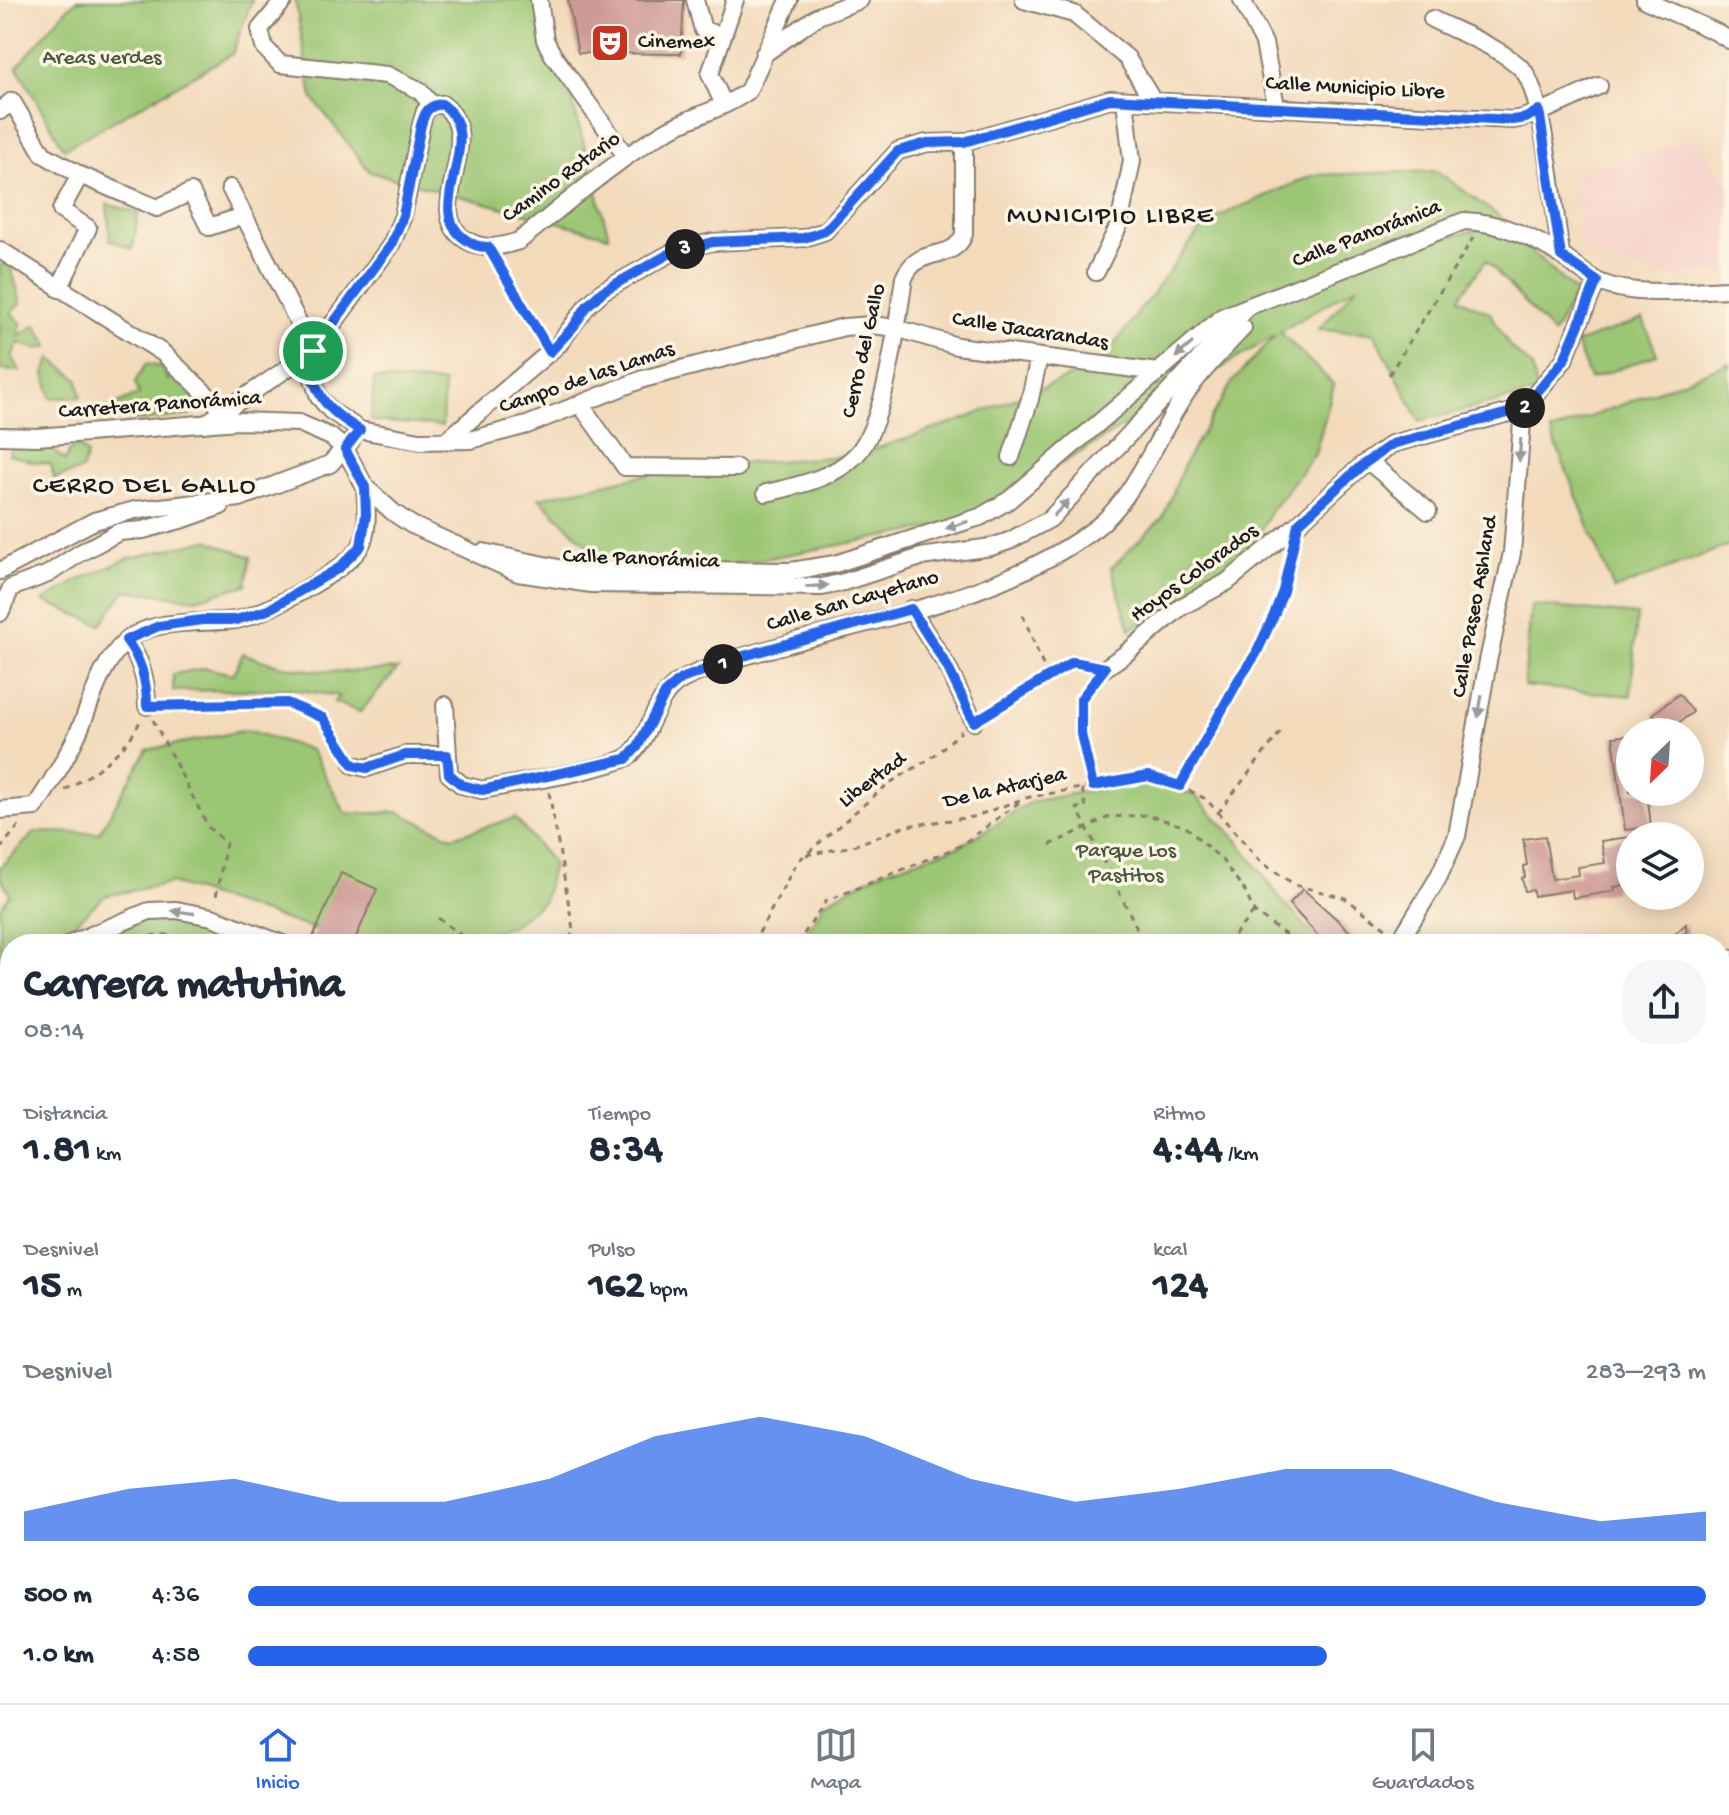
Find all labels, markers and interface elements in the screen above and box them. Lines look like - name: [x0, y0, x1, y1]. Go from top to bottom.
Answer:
- theatre icon: Cinemex: [589, 22, 631, 64]
- place label: Cinemex: [638, 30, 715, 56]
- park label: Areas verdes: [43, 46, 162, 72]
- street label: Calle Municipio Libre: [1265, 71, 1446, 107]
- street label: Camino Rotario: [498, 126, 626, 230]
- street label: Calle Panorámica: [1289, 195, 1446, 275]
- district label: MUNICIPIO LIBRE: [1007, 202, 1215, 233]
- pin: 3: [665, 229, 705, 269]
- text: 3: [679, 236, 691, 262]
- street label: Cerro del Gallo: [837, 281, 893, 421]
- street label: Calle Jacarandas: [950, 307, 1111, 357]
- pin: [279, 317, 347, 385]
- icon: arrive: [291, 329, 335, 373]
- street label: Campo de las Lamas: [496, 337, 679, 421]
- one-way arrow: [1174, 341, 1194, 358]
- street label: Carretera Panorámica: [58, 386, 263, 426]
- pin: 2: [1505, 388, 1545, 428]
- text: 2: [1520, 395, 1530, 421]
- one-way arrow: [1513, 438, 1526, 463]
- district label: CERRO DEL GALLO: [33, 472, 257, 503]
- one-way arrow: [1051, 498, 1069, 517]
- street label: Calle Paseo Ashland: [1447, 512, 1505, 700]
- street label: Hoyos Colorados: [1126, 518, 1265, 629]
- one-way arrow: [945, 519, 969, 531]
- street label: Calle Panorámica: [562, 544, 721, 576]
- street label: Calle San Cayetano: [764, 565, 942, 639]
- one-way arrow: [805, 579, 830, 592]
- pin: 1: [703, 644, 743, 684]
- text: 1: [719, 651, 727, 677]
- one-way arrow: [1473, 694, 1486, 719]
- north arrow: [1616, 718, 1704, 806]
- map controls: [1616, 718, 1704, 910]
- street label: Libertad: [834, 746, 914, 815]
- street label: De la Atarjea: [939, 762, 1070, 816]
- button: layers: [1616, 822, 1704, 910]
- park label: Parque Los Pastitos: [1075, 839, 1177, 890]
- one-way arrow: [170, 906, 195, 919]
- button: share: [1622, 960, 1706, 1044]
- text: Carrera matutina: [24, 961, 344, 1013]
- text: 08:14: [24, 1017, 84, 1048]
- text: Distancia: [24, 1102, 107, 1128]
- text: Tiempo: [589, 1102, 651, 1128]
- text: Ritmo: [1153, 1102, 1206, 1128]
- text: 1.81: [24, 1128, 91, 1175]
- text: 8:34: [589, 1128, 663, 1175]
- text: 4:44: [1153, 1128, 1223, 1175]
- text: km: [91, 1142, 121, 1168]
- text: /km: [1223, 1142, 1259, 1168]
- text: Desnivel: [24, 1238, 99, 1264]
- text: Pulso: [589, 1238, 635, 1264]
- text: kcal: [1153, 1238, 1188, 1264]
- text: 15: [24, 1264, 61, 1311]
- text: 162: [589, 1264, 645, 1311]
- text: 124: [1153, 1264, 1208, 1311]
- text: m: [61, 1278, 82, 1304]
- text: bpm: [645, 1278, 688, 1304]
- text: Desnivel: [24, 1358, 113, 1389]
- text: 283–293 m: [1586, 1358, 1706, 1389]
- text: 500 m: [24, 1581, 92, 1612]
- text: 4:36: [152, 1581, 199, 1612]
- text: 1.0 km: [24, 1641, 94, 1672]
- text: 4:58: [152, 1641, 200, 1672]
- tab: Inicio: [255, 1723, 300, 1797]
- tab: Mapa: [810, 1723, 861, 1797]
- tab: Guardados: [1372, 1723, 1474, 1797]

